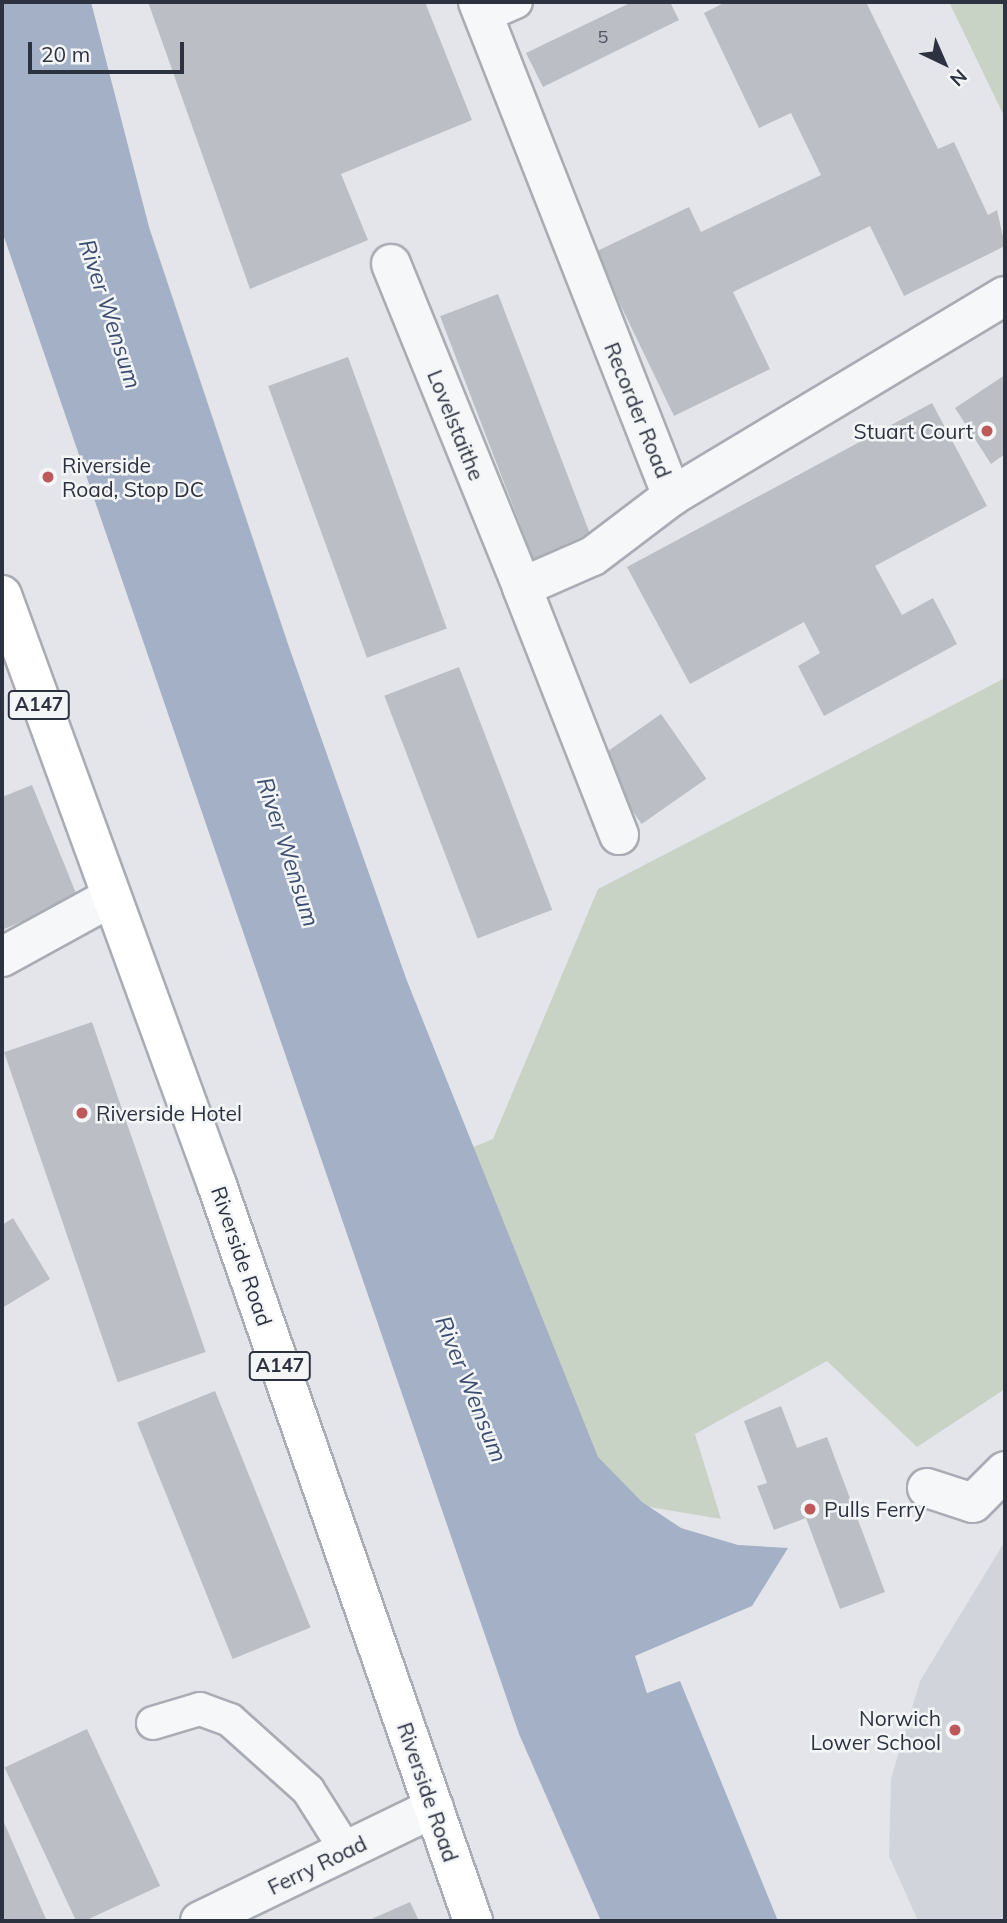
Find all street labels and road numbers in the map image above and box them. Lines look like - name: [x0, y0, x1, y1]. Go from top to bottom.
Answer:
- street label: Recorder Road: [599, 339, 677, 481]
- street label: Lovelstaithe: [422, 366, 490, 484]
- road number: A147: [7, 690, 70, 720]
- street label: Riverside Road: [206, 1183, 278, 1329]
- road number: A147: [248, 1350, 312, 1382]
- street label: Riverside Road: [392, 1719, 464, 1865]
- street label: Ferry Road: [263, 1830, 371, 1900]

